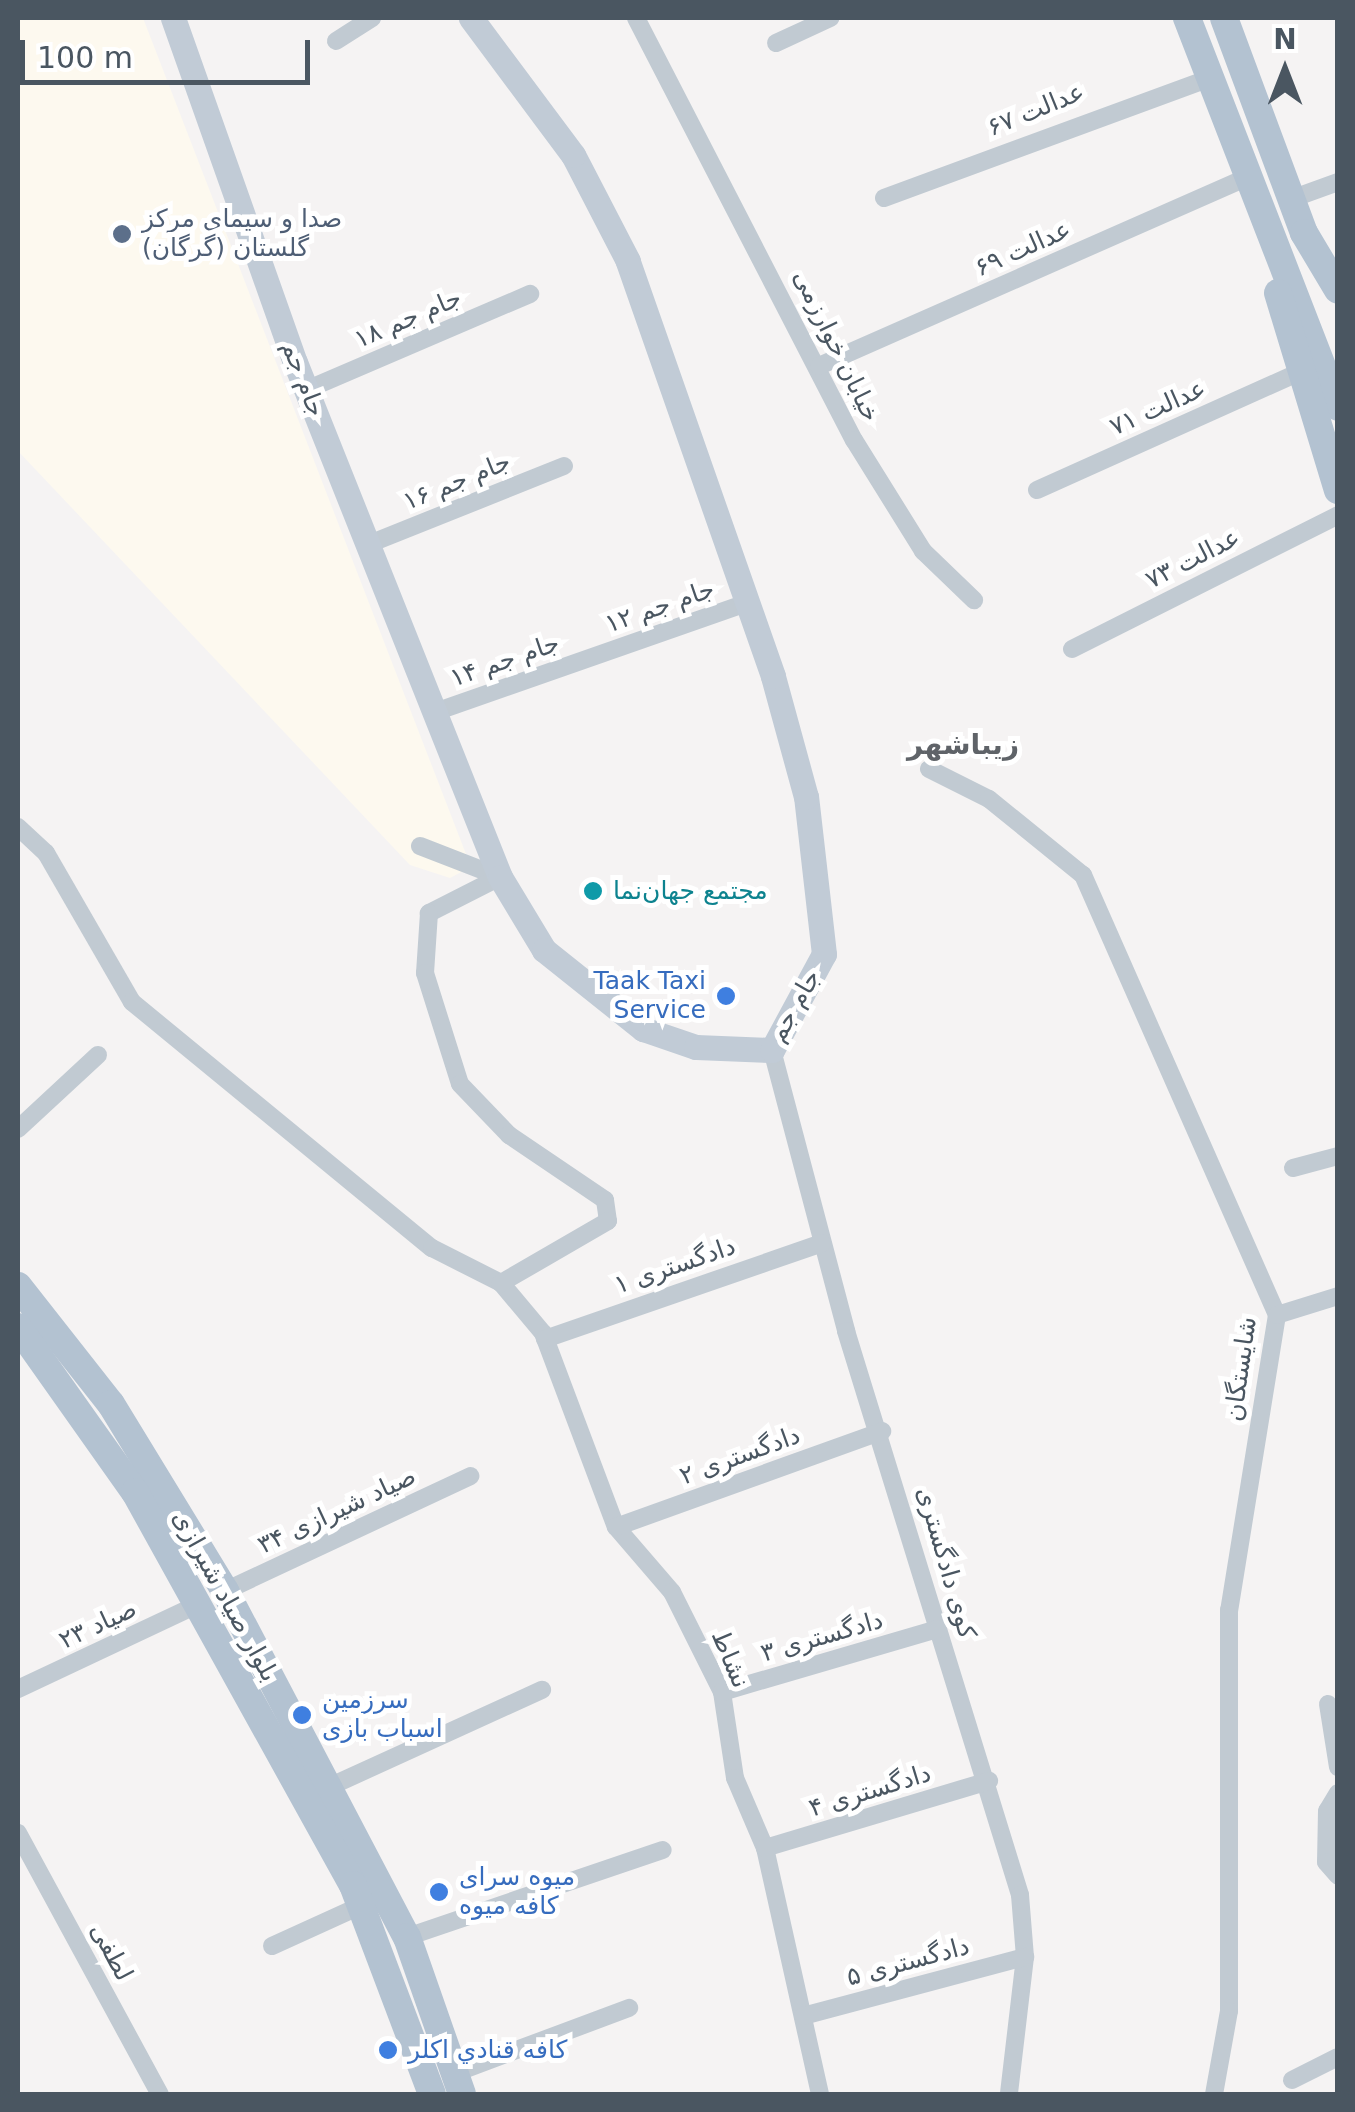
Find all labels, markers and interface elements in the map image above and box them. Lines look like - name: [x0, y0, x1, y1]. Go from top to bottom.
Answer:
- scale bar: [25, 20, 315, 82]
- north arrow: [1235, 20, 1335, 120]
- text: N: [1273, 23, 1297, 56]
- text: 100 m: [37, 40, 133, 75]
- street label: عدالت ۶۷: [983, 77, 1089, 143]
- place label: صدا و سیمای مرکز گلستان (گرگان): [142, 205, 342, 264]
- street label: عدالت ۶۹: [970, 215, 1076, 283]
- marker: صدا و سیمای مرکز گلستان (گرگان): [111, 223, 133, 245]
- street label: خیابان خوارزمی: [786, 265, 886, 427]
- street label: ۱۸ جام جم: [350, 283, 466, 355]
- street label: جام جم: [275, 337, 331, 421]
- street label: عدالت ۷۱: [1105, 374, 1211, 442]
- street label: ۱۶ جام جم: [399, 447, 515, 517]
- street label: عدالت ۷۳: [1141, 522, 1245, 596]
- street label: ۱۲ جام جم: [602, 574, 718, 640]
- street label: ۱۴ جام جم: [447, 628, 563, 694]
- district label: زیباشهر: [907, 728, 1019, 762]
- place label: مجتمع جهان‌نما: [613, 876, 768, 906]
- marker: مجتمع جهان‌نما: [582, 880, 604, 902]
- street label: جام جم: [762, 964, 828, 1048]
- place label: Taak Taxi Service: [594, 967, 706, 1026]
- marker: Taak Taxi Service: [715, 985, 737, 1007]
- street label: دادگستری ۱: [611, 1231, 739, 1301]
- street label: شایستگان: [1219, 1315, 1263, 1423]
- street label: دادگستری ۲: [676, 1420, 804, 1492]
- street label: صیاد شیرازی ۳۴: [253, 1461, 421, 1561]
- street label: کوی دادگستری: [910, 1484, 982, 1642]
- street label: بلوار صیاد شیرازی: [165, 1505, 285, 1687]
- street label: صیاد ۲۳: [54, 1594, 142, 1656]
- street label: دادگستری ۳: [757, 1605, 887, 1669]
- street label: نشاط: [704, 1626, 756, 1692]
- place label: سرزمین اسباب بازی: [322, 1686, 443, 1745]
- marker: سرزمین اسباب بازی: [291, 1704, 313, 1726]
- street label: دادگستری ۴: [806, 1758, 934, 1824]
- place label: میوه سرای کافه میوه: [459, 1863, 575, 1922]
- marker: میوه سرای کافه میوه: [428, 1881, 450, 1903]
- street label: لطفی: [83, 1918, 139, 1986]
- street label: دادگستری ۵: [843, 1931, 973, 1993]
- place label: كافه قنادي اكلر: [408, 2035, 567, 2065]
- marker: كافه قنادي اكلر: [377, 2039, 399, 2061]

